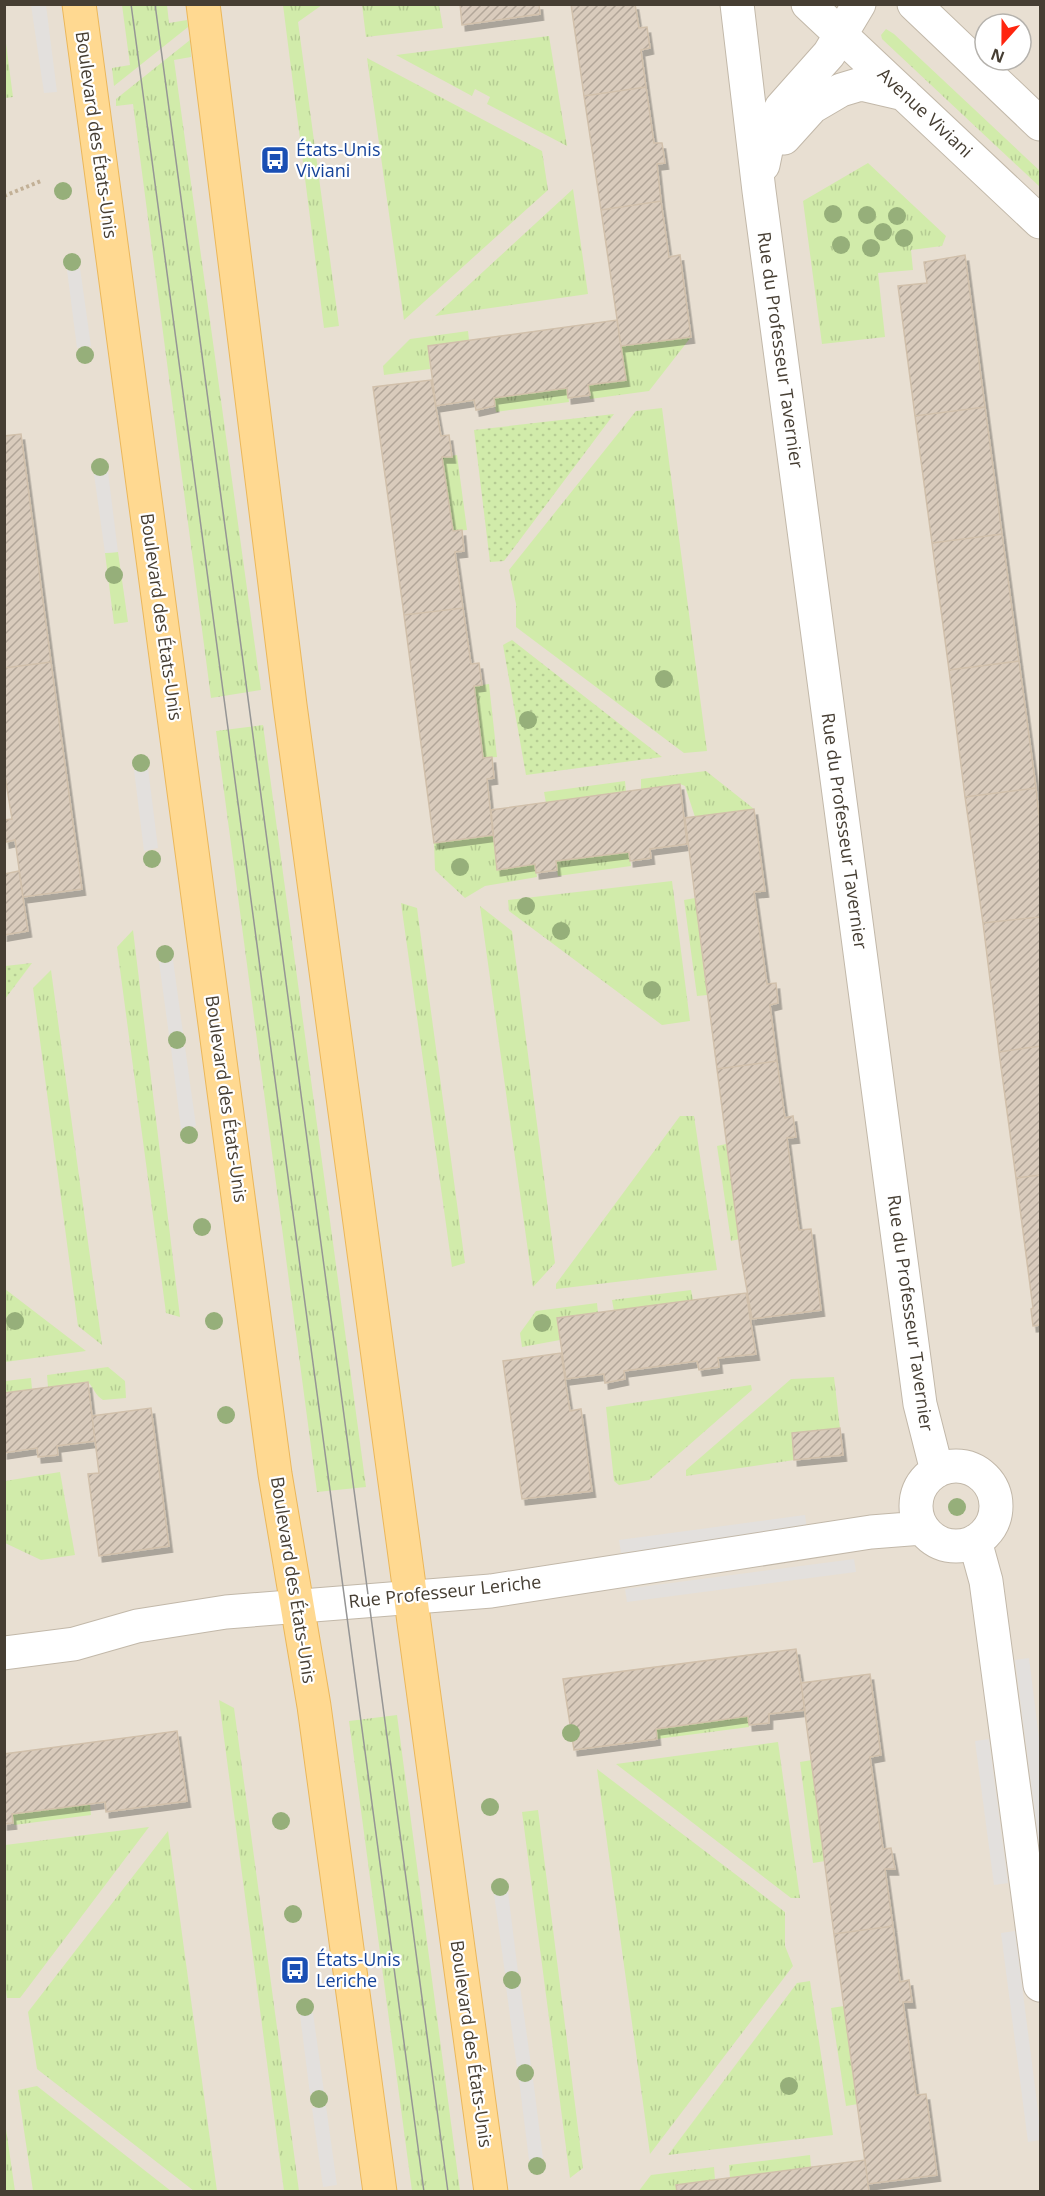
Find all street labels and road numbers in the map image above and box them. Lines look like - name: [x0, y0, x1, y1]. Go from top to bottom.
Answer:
- street label: Boulevard des États-Unis: [71, 30, 123, 240]
- street label: Avenue Viviani: [873, 62, 978, 163]
- street label: Rue du Professeur Tavernier: [753, 230, 810, 470]
- street label: Boulevard des États-Unis: [136, 512, 188, 722]
- street label: Rue du Professeur Tavernier: [817, 711, 874, 951]
- street label: Boulevard des États-Unis: [201, 994, 253, 1204]
- street label: Rue du Professeur Tavernier: [883, 1193, 940, 1433]
- street label: Boulevard des États-Unis: [266, 1475, 322, 1685]
- street label: Rue Professeur Leriche: [347, 1569, 542, 1613]
- street label: Boulevard des États-Unis: [446, 1939, 498, 2149]

